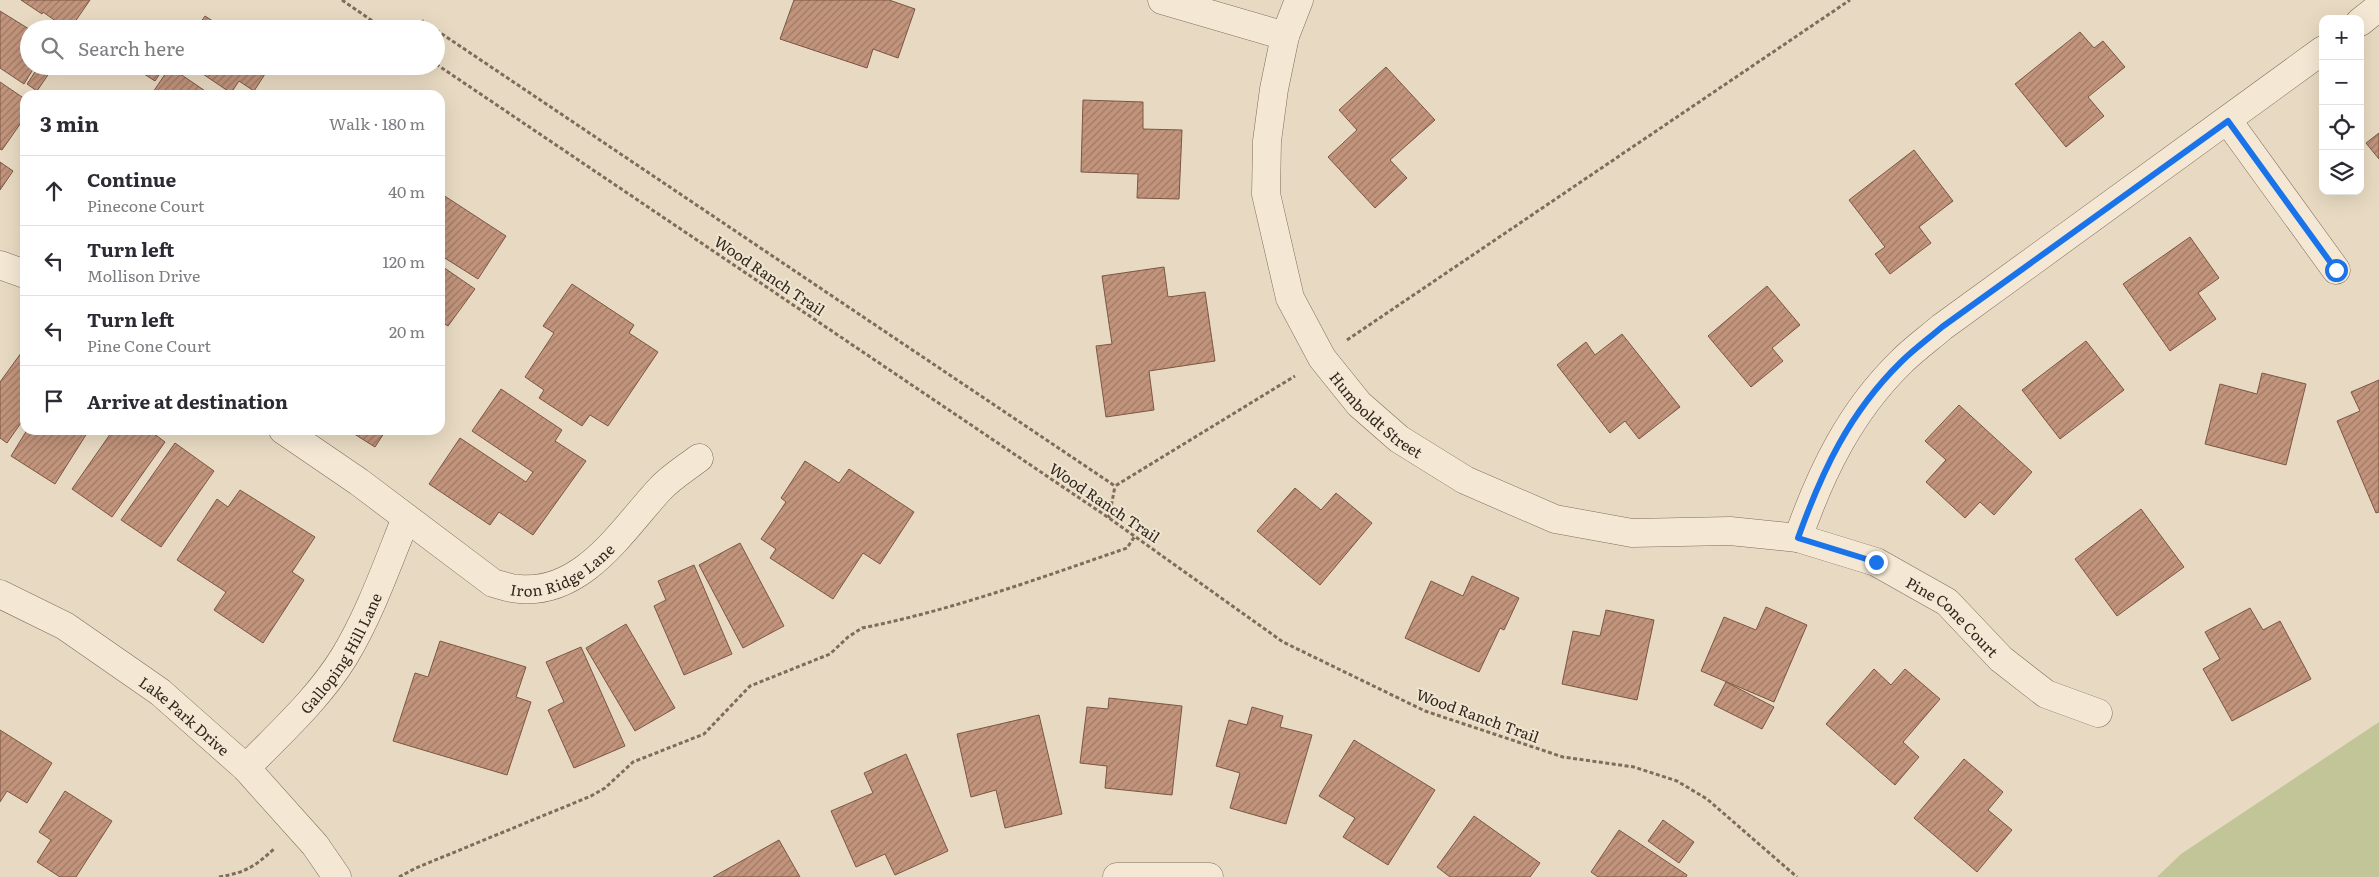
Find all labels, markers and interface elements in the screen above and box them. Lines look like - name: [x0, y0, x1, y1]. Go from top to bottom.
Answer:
- map controls: [2319, 15, 2364, 195]
- button: +: [2319, 15, 2364, 60]
- search box: [20, 20, 445, 75]
- icon: search: [38, 34, 66, 62]
- text: Search here: [78, 34, 185, 62]
- button: −: [2319, 60, 2364, 105]
- button: locate: [2319, 105, 2364, 150]
- text: 3 min: [40, 107, 99, 138]
- text: Walk · 180 m: [329, 111, 425, 135]
- button: layers: [2319, 150, 2364, 195]
- text: Continue: [87, 165, 176, 193]
- icon: ahead: [40, 177, 68, 205]
- text: 40 m: [388, 179, 425, 203]
- text: Pinecone Court: [87, 193, 205, 217]
- street label: Wood Ranch Trail: [710, 229, 830, 321]
- text: Turn left: [87, 235, 174, 263]
- icon: left: [40, 247, 68, 275]
- text: 120 m: [382, 249, 425, 273]
- route start: [2325, 259, 2348, 282]
- text: Mollison Drive: [87, 263, 200, 287]
- text: Turn left: [87, 305, 174, 333]
- icon: left: [40, 317, 68, 345]
- text: 20 m: [389, 319, 425, 343]
- text: Pine Cone Court: [87, 333, 211, 357]
- street label: Humboldt Street: [1325, 366, 1428, 463]
- icon: arrive: [40, 387, 68, 415]
- text: Arrive at destination: [87, 387, 288, 415]
- street label: Wood Ranch Trail: [1045, 456, 1165, 548]
- street label: Iron Ridge Lane: [509, 537, 619, 601]
- route end: [1865, 551, 1888, 574]
- street label: Pine Cone Court: [1902, 570, 2005, 662]
- street label: Galloping Hill Lane: [294, 589, 386, 718]
- street label: Lake Park Drive: [135, 670, 235, 761]
- street label: Wood Ranch Trail: [1413, 682, 1543, 748]

